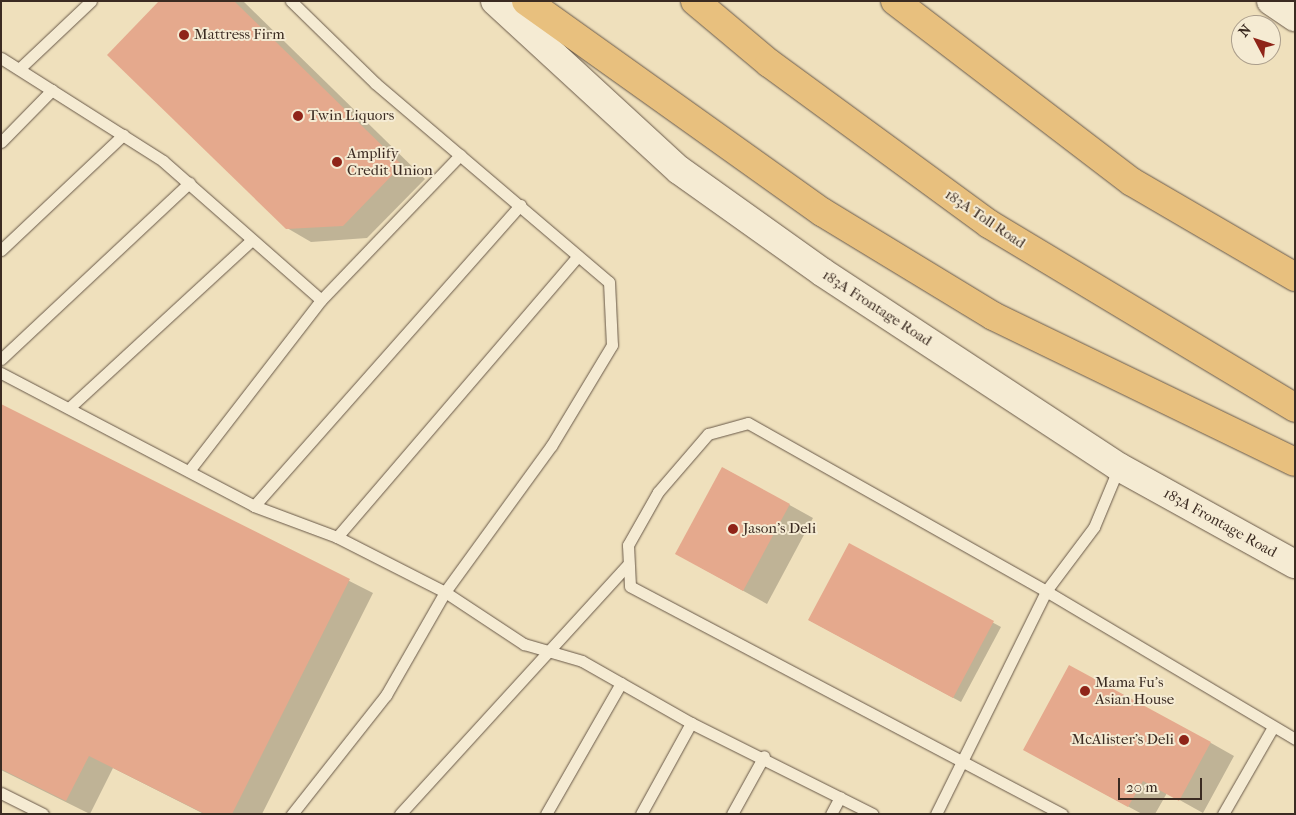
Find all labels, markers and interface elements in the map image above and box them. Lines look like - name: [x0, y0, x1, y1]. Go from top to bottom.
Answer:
- north arrow: [1231, 15, 1281, 65]
- text: N: [1235, 21, 1255, 40]
- place label: Mattress Firm: [194, 26, 285, 44]
- marker: Mattress Firm: [178, 29, 190, 41]
- place label: Twin Liquors: [308, 107, 394, 125]
- marker: Twin Liquors: [292, 110, 304, 122]
- place label: Amplify Credit Union: [347, 144, 433, 179]
- marker: Amplify Credit Union: [331, 156, 343, 168]
- street label: 183A Toll Road: [941, 186, 1029, 252]
- street label: 183A Frontage Road: [819, 266, 935, 350]
- street label: 183A Frontage Road: [1160, 484, 1280, 562]
- place label: Jason's Deli: [743, 520, 816, 538]
- marker: Jason's Deli: [727, 523, 739, 535]
- place label: Mama Fu's Asian House: [1095, 673, 1174, 708]
- marker: Mama Fu's Asian House: [1079, 685, 1091, 697]
- place label: McAlister's Deli: [1072, 731, 1174, 749]
- marker: McAlister's Deli: [1178, 734, 1190, 746]
- scale bar: [1121, 768, 1205, 800]
- text: 20 m: [1126, 778, 1158, 796]

